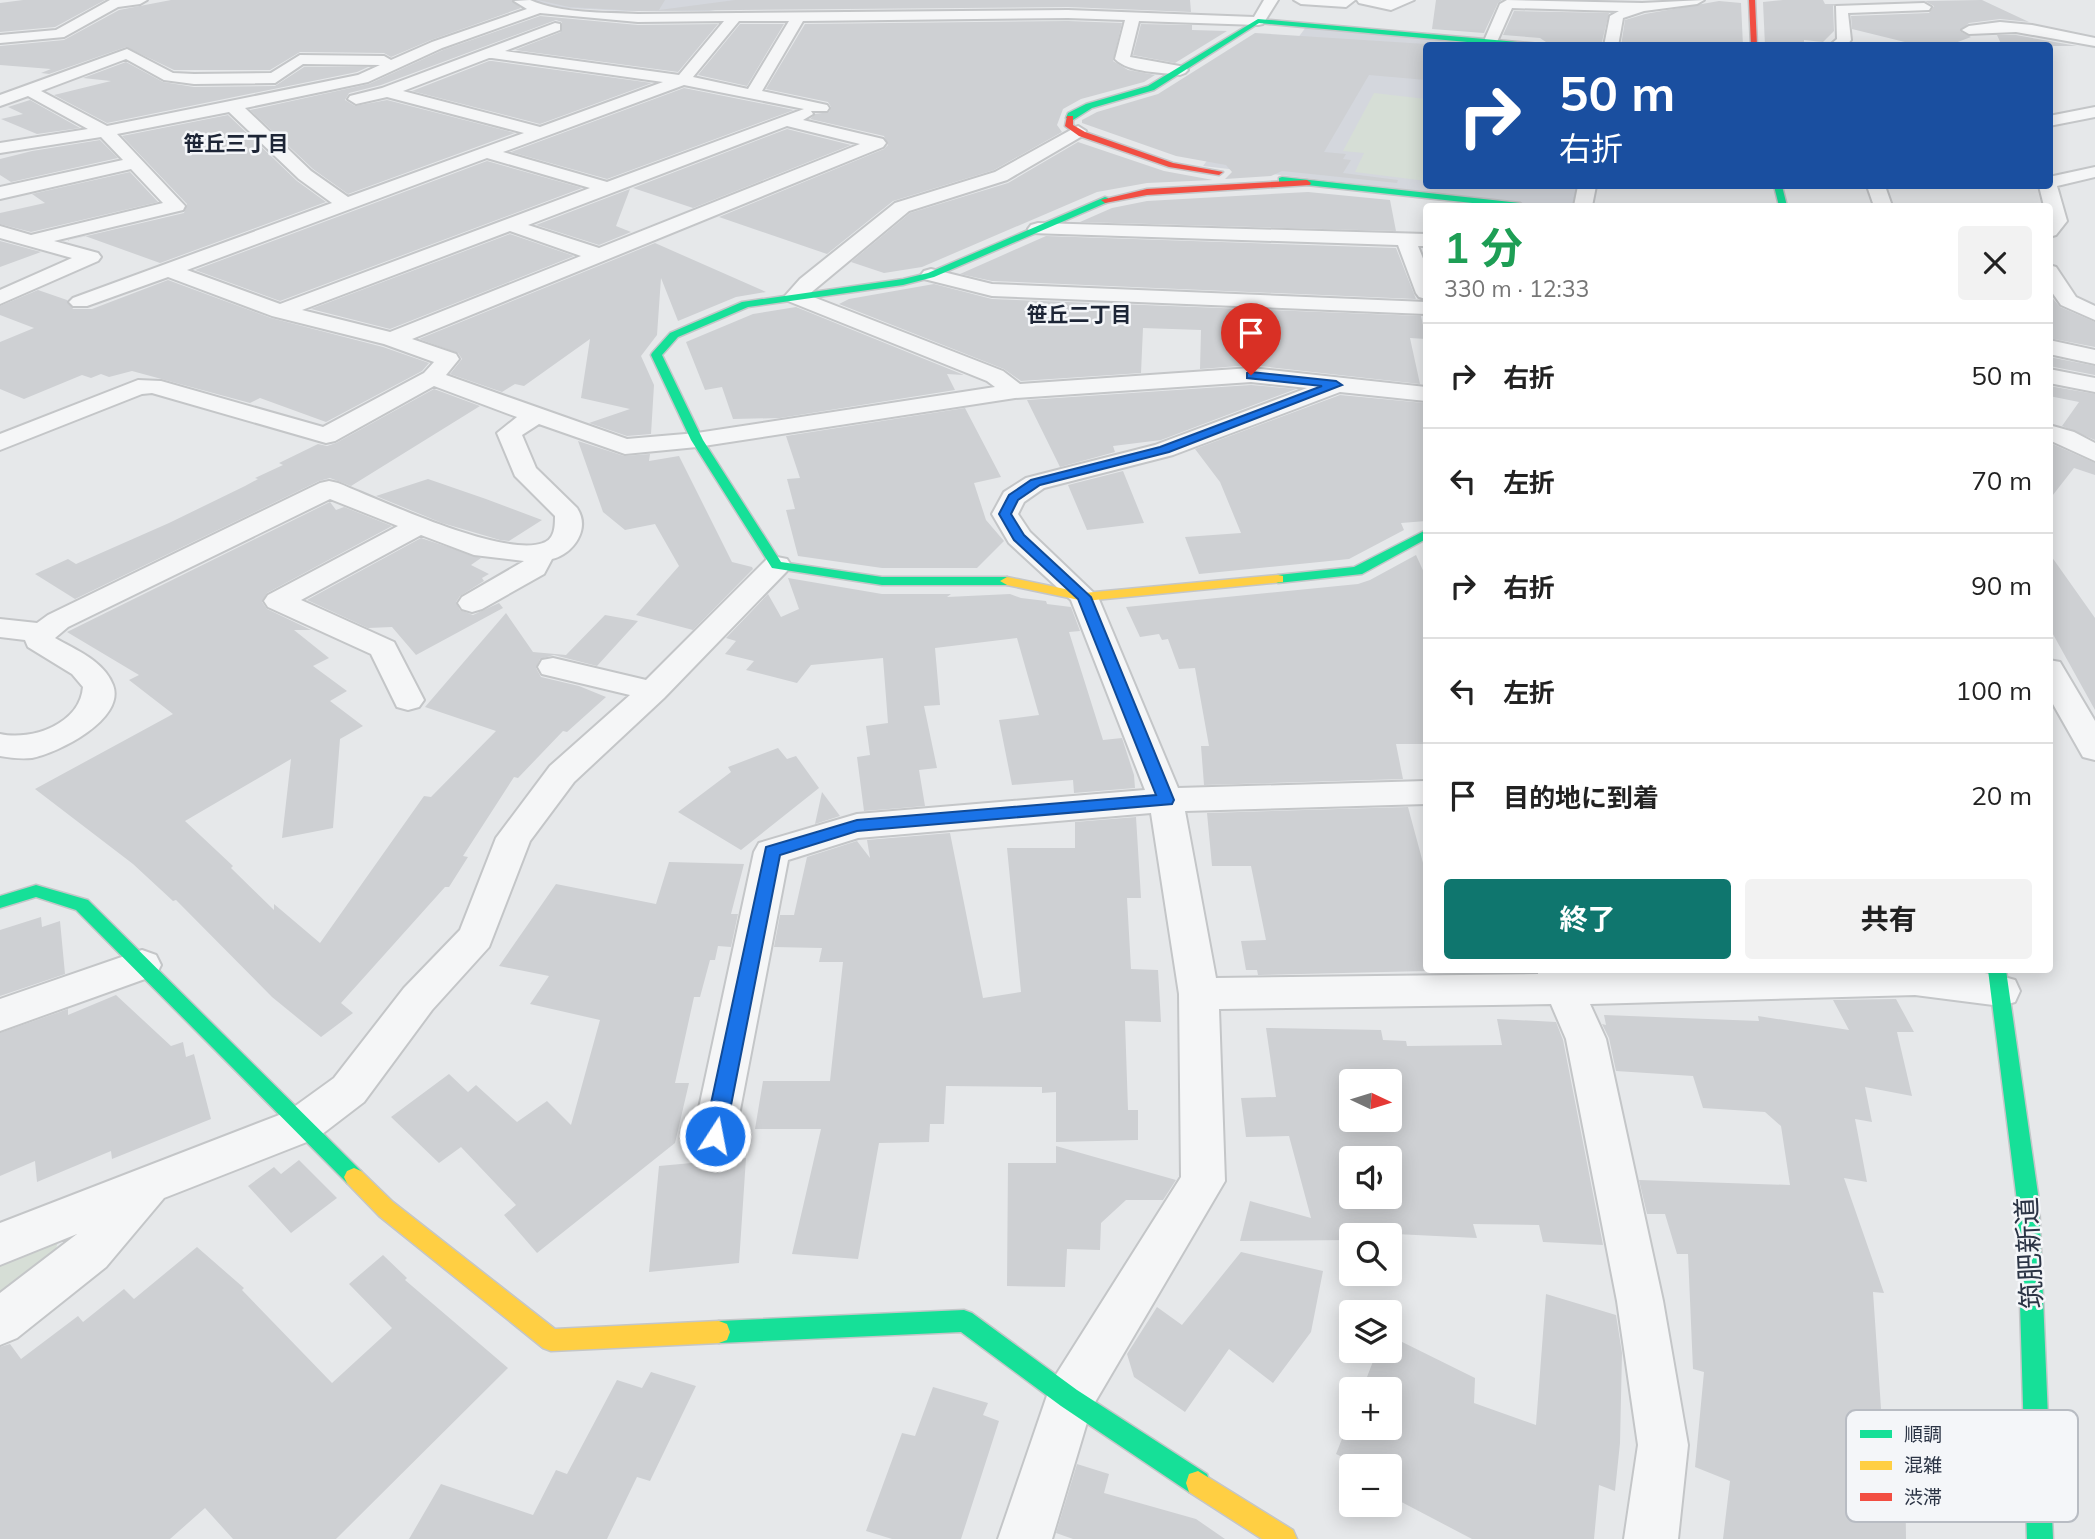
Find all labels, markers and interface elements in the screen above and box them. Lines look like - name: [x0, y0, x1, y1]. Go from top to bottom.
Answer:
- text: 50 m: [1559, 62, 1675, 123]
- icon: right: [1444, 70, 1535, 161]
- text: 右折: [1559, 128, 1623, 168]
- district label: 笹丘三丁目: [184, 130, 289, 156]
- text: 1 分: [1444, 221, 1523, 274]
- button: close: [1958, 226, 2032, 300]
- text: 330 m · 12:33: [1444, 274, 1589, 303]
- district label: 笹丘二丁目: [1027, 301, 1132, 327]
- pin: [1221, 303, 1281, 375]
- icon: arrive: [1232, 314, 1270, 352]
- icon: right: [1444, 357, 1482, 395]
- text: 50 m: [1971, 359, 2032, 392]
- text: 右折: [1503, 361, 1555, 394]
- icon: left: [1444, 462, 1482, 500]
- text: 70 m: [1971, 464, 2032, 497]
- text: 左折: [1503, 466, 1555, 499]
- icon: right: [1444, 567, 1482, 605]
- text: 90 m: [1971, 569, 2032, 602]
- text: 右折: [1503, 571, 1555, 604]
- icon: left: [1444, 672, 1482, 710]
- text: 100 m: [1956, 674, 2032, 707]
- text: 左折: [1503, 676, 1555, 709]
- icon: arrive: [1444, 777, 1482, 815]
- text: 20 m: [1971, 779, 2032, 812]
- text: 目的地に到着: [1503, 781, 1659, 814]
- button: 終了: [1444, 879, 1731, 959]
- button: 共有: [1745, 879, 2032, 959]
- north arrow: [1339, 1069, 1402, 1132]
- map controls: [1339, 1069, 1402, 1517]
- position arrow: [678, 1099, 752, 1173]
- button: sound: [1339, 1146, 1402, 1209]
- street label: 筑肥新道: [2008, 1196, 2049, 1310]
- button: search: [1339, 1223, 1402, 1286]
- button: layers: [1339, 1300, 1402, 1363]
- button: +: [1339, 1377, 1402, 1440]
- legend: [1846, 1410, 2078, 1522]
- text: 順調: [1904, 1422, 1942, 1446]
- text: 混雑: [1904, 1453, 1942, 1477]
- button: −: [1339, 1454, 1402, 1517]
- text: 渋滞: [1904, 1485, 1942, 1509]

